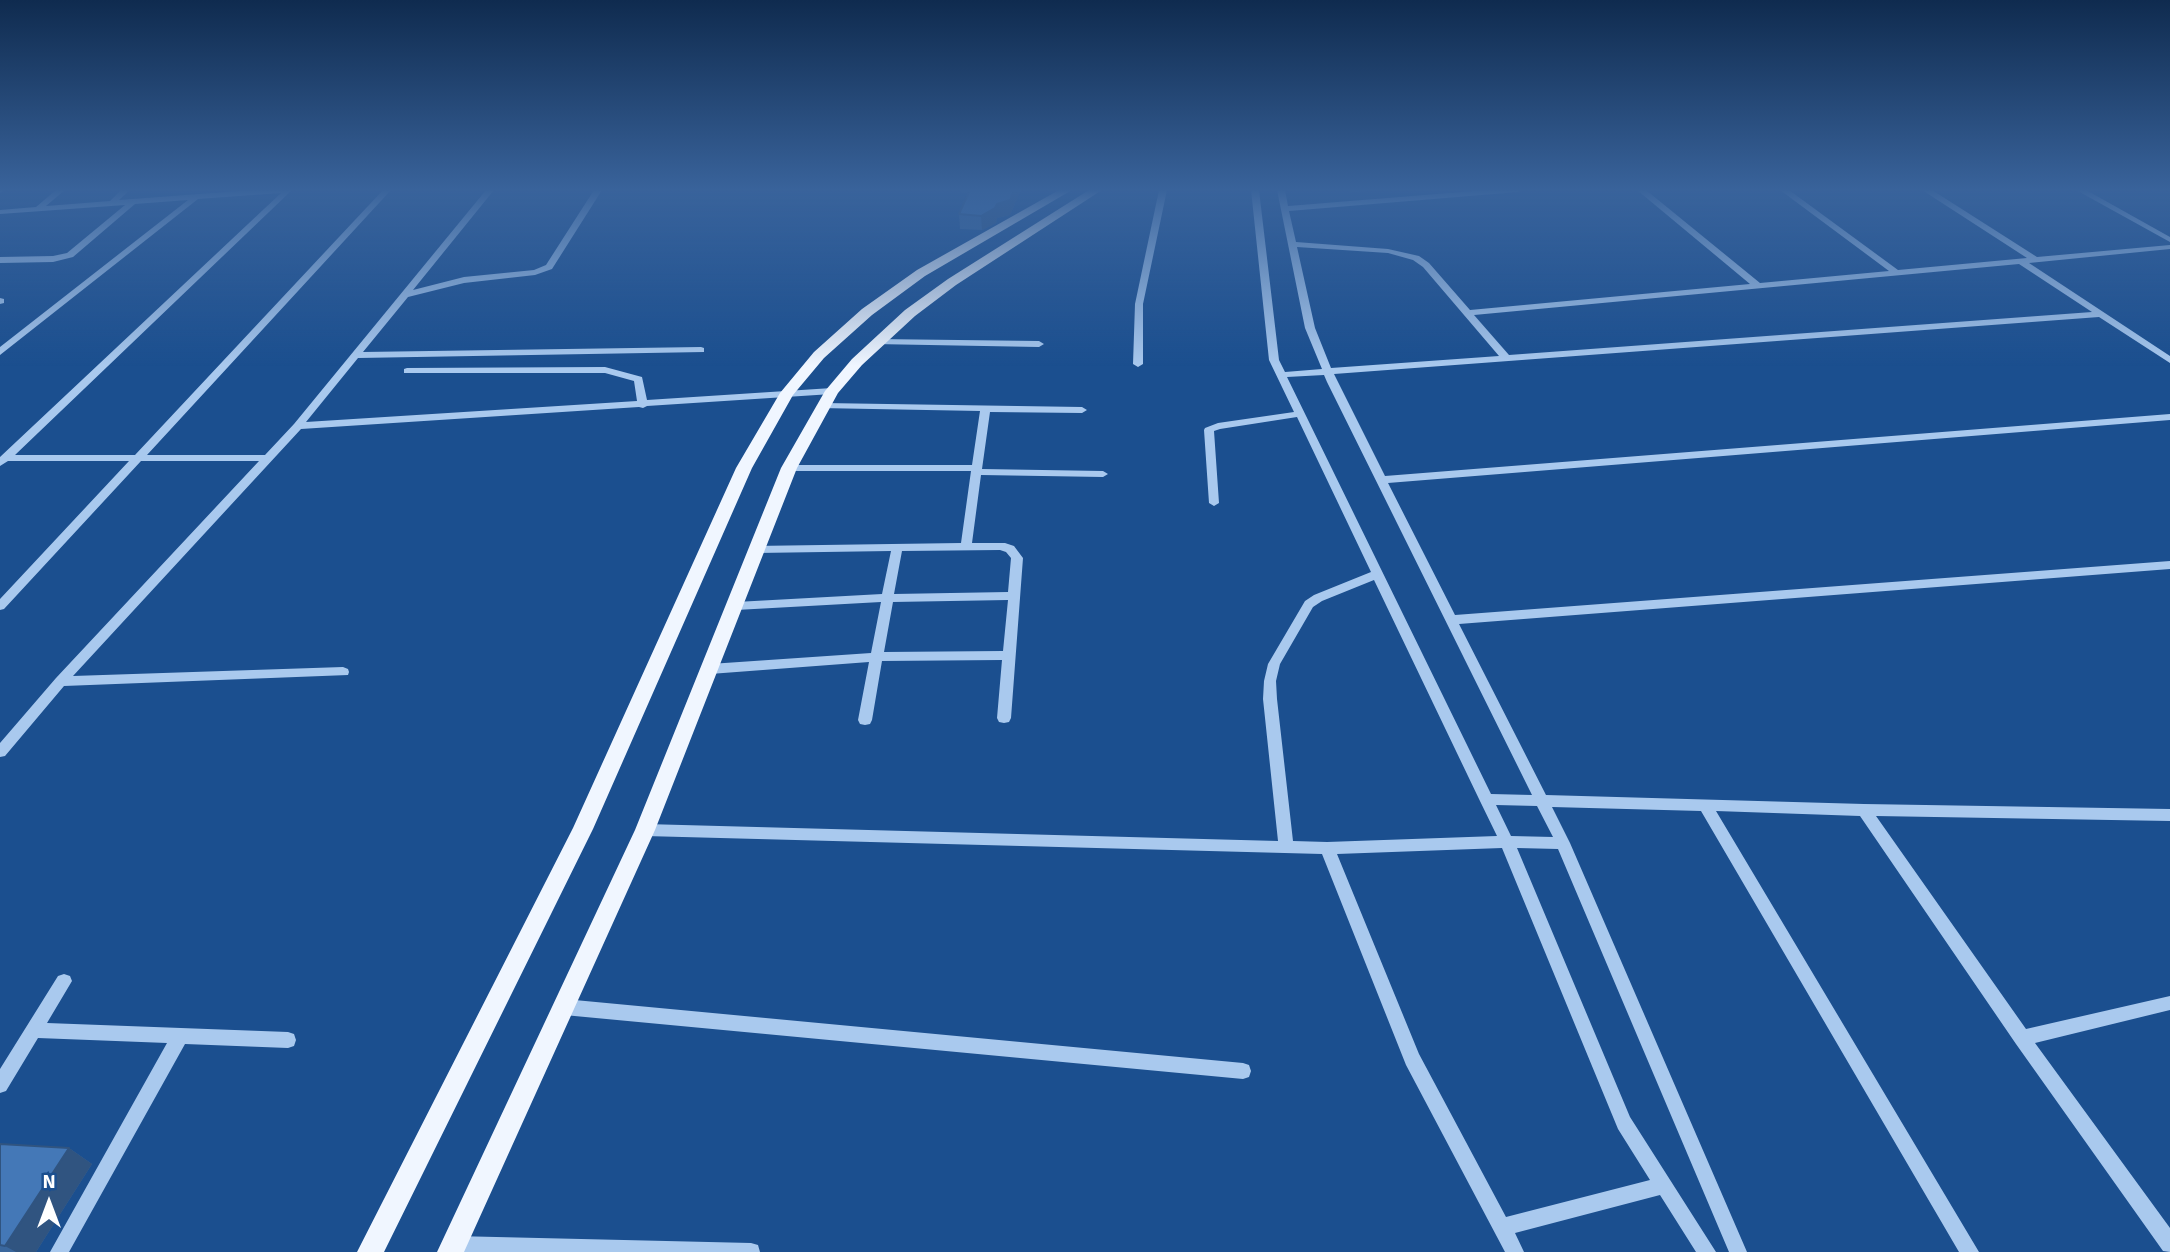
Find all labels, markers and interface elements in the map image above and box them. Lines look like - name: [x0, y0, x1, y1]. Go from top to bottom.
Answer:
- north arrow: [14, 1168, 84, 1238]
- text: N: [42, 1170, 56, 1194]

